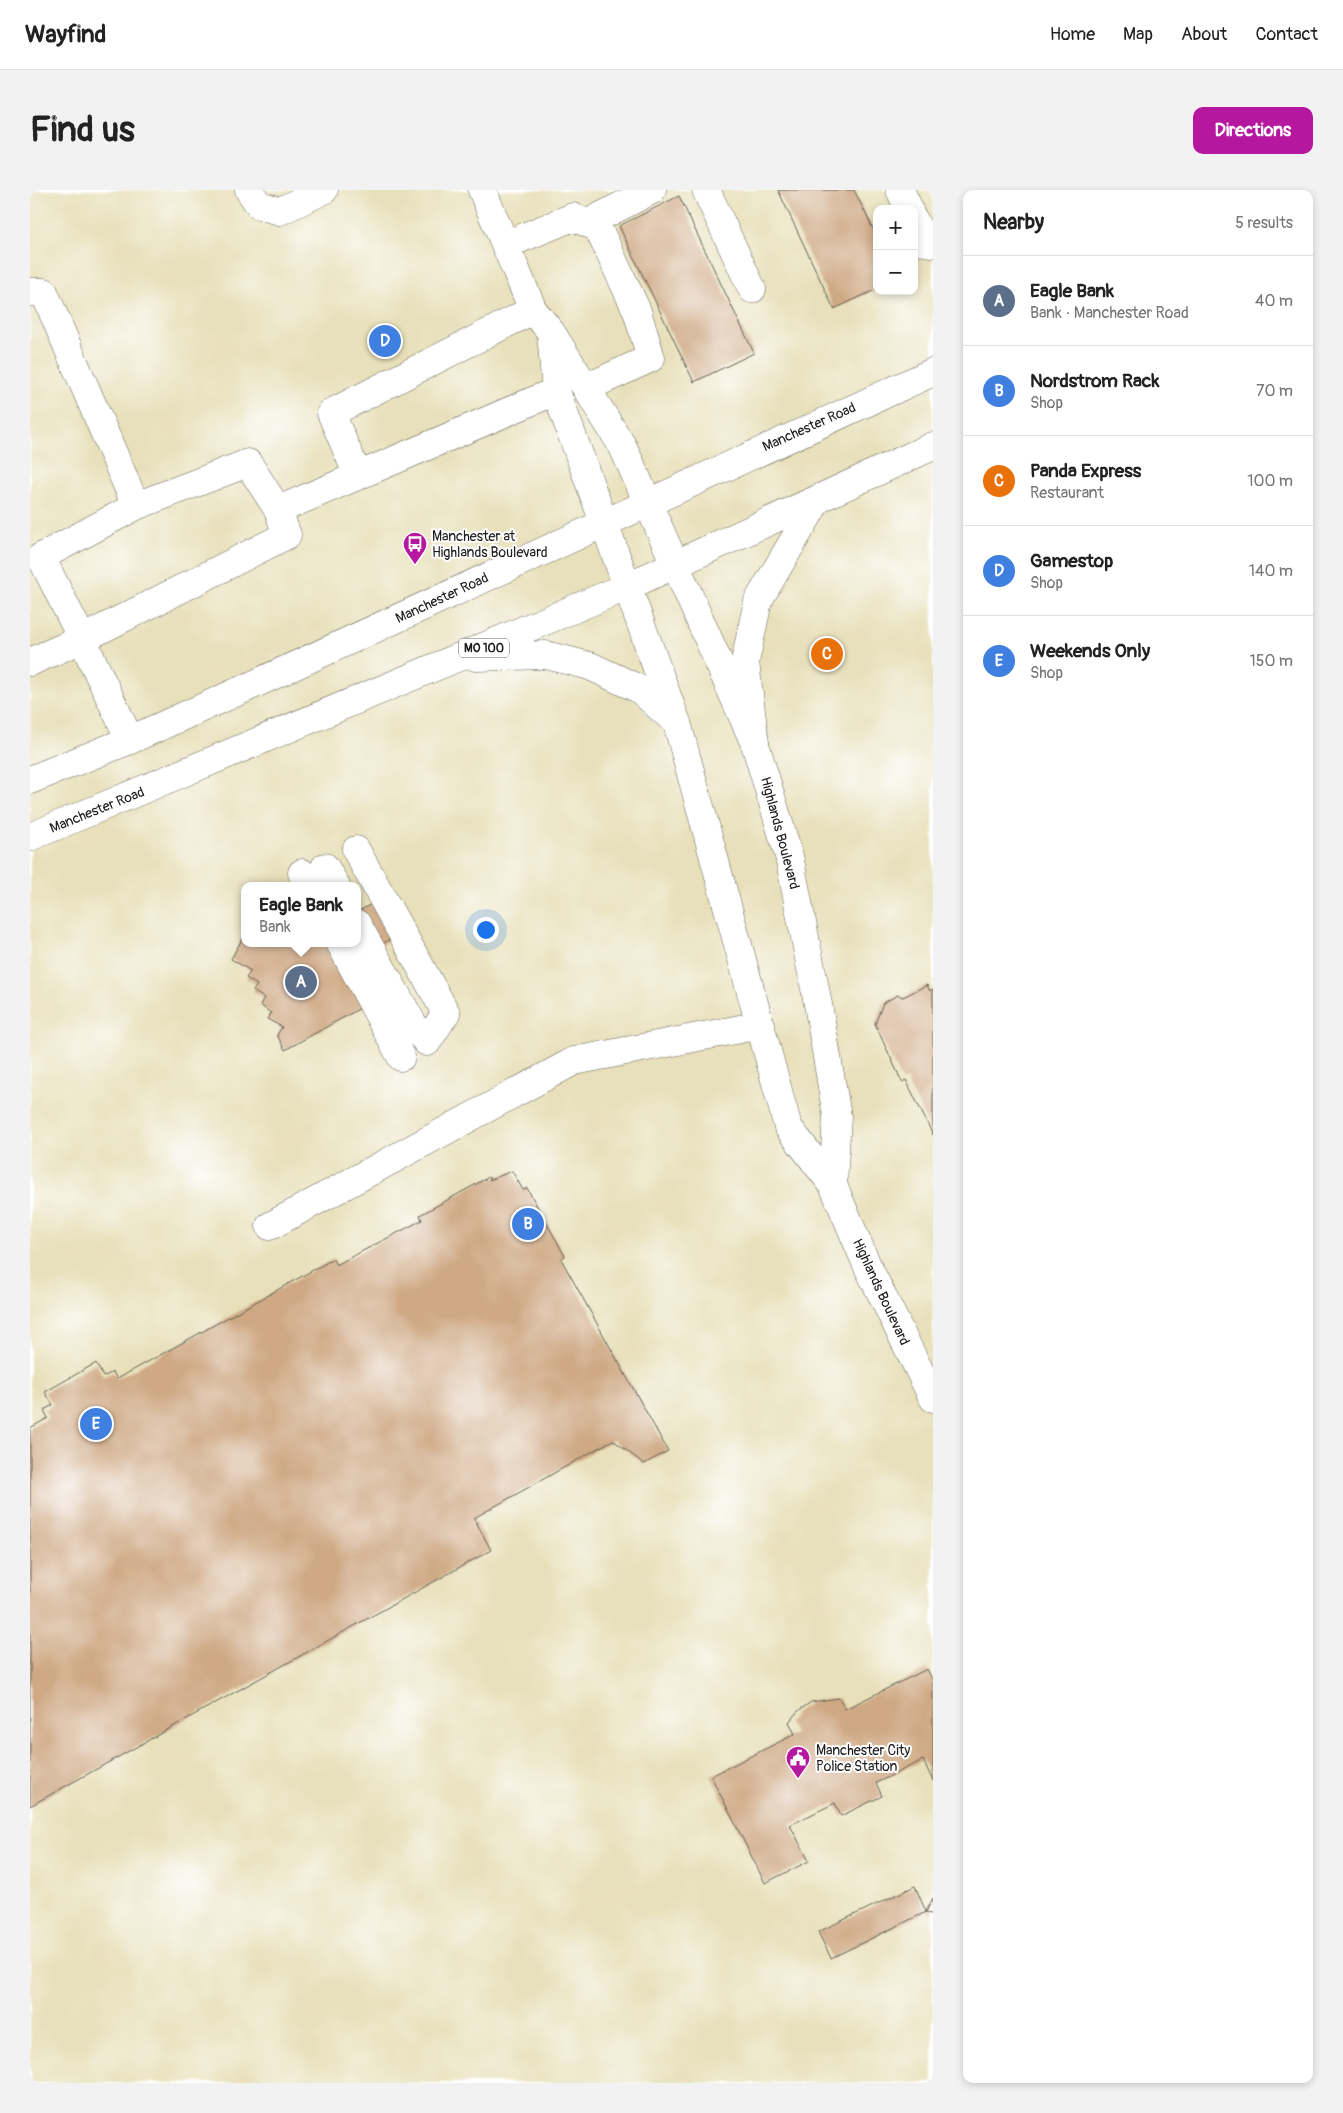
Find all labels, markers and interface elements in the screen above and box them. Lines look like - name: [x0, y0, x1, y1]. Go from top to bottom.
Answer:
- text: Wayfind: [25, 20, 106, 49]
- text: Home: [1050, 23, 1095, 46]
- text: Map: [1123, 23, 1153, 46]
- text: About: [1181, 23, 1227, 46]
- text: Contact: [1255, 23, 1318, 46]
- button: Directions: [1193, 107, 1313, 154]
- text: Find us: [30, 108, 135, 152]
- map controls: [873, 205, 918, 295]
- button: +: [873, 205, 918, 250]
- text: Nearby: [983, 209, 1044, 236]
- text: 5 results: [1235, 213, 1293, 233]
- button: −: [873, 250, 918, 295]
- text: Eagle Bank: [1030, 279, 1114, 303]
- text: A: [994, 291, 1004, 311]
- text: 40 m: [1255, 291, 1293, 311]
- text: Bank · Manchester Road: [1030, 303, 1189, 323]
- pin: D: [369, 322, 401, 360]
- text: Nordstrom Rack: [1030, 369, 1159, 393]
- text: B: [994, 381, 1004, 401]
- text: 70 m: [1256, 381, 1293, 401]
- text: Shop: [1030, 393, 1063, 413]
- street label: Manchester Road: [760, 399, 858, 455]
- text: Panda Express: [1030, 459, 1141, 483]
- text: C: [994, 471, 1004, 491]
- text: 100 m: [1247, 471, 1293, 491]
- text: Restaurant: [1030, 483, 1104, 503]
- place label: Manchester at Highlands Boulevard: [432, 528, 548, 561]
- bus stop icon: Manchester at Highlands Boulevard: [402, 531, 428, 565]
- text: Gamestop: [1030, 549, 1113, 573]
- text: D: [994, 561, 1004, 581]
- text: 140 m: [1249, 561, 1293, 581]
- street label: Manchester Road: [393, 569, 491, 627]
- text: Shop: [1030, 573, 1063, 593]
- pin: C: [811, 635, 843, 673]
- road number: MO 100: [459, 638, 509, 658]
- text: Weekends Only: [1030, 639, 1150, 663]
- text: E: [995, 651, 1003, 671]
- text: 150 m: [1249, 651, 1293, 671]
- text: Shop: [1030, 663, 1063, 683]
- street label: Highlands Boulevard: [757, 775, 803, 891]
- street label: Manchester Road: [47, 783, 147, 837]
- popup: [241, 882, 361, 947]
- text: Eagle Bank: [259, 893, 343, 917]
- text: Bank: [259, 917, 291, 937]
- your location: [473, 917, 499, 943]
- pin: A: [285, 963, 317, 1001]
- pin: B: [512, 1205, 544, 1243]
- street label: Highlands Boulevard: [849, 1236, 913, 1348]
- pin: E: [80, 1405, 112, 1443]
- place label: Manchester City Police Station: [816, 1742, 910, 1775]
- public building icon: Manchester City Police Station: [785, 1745, 811, 1779]

